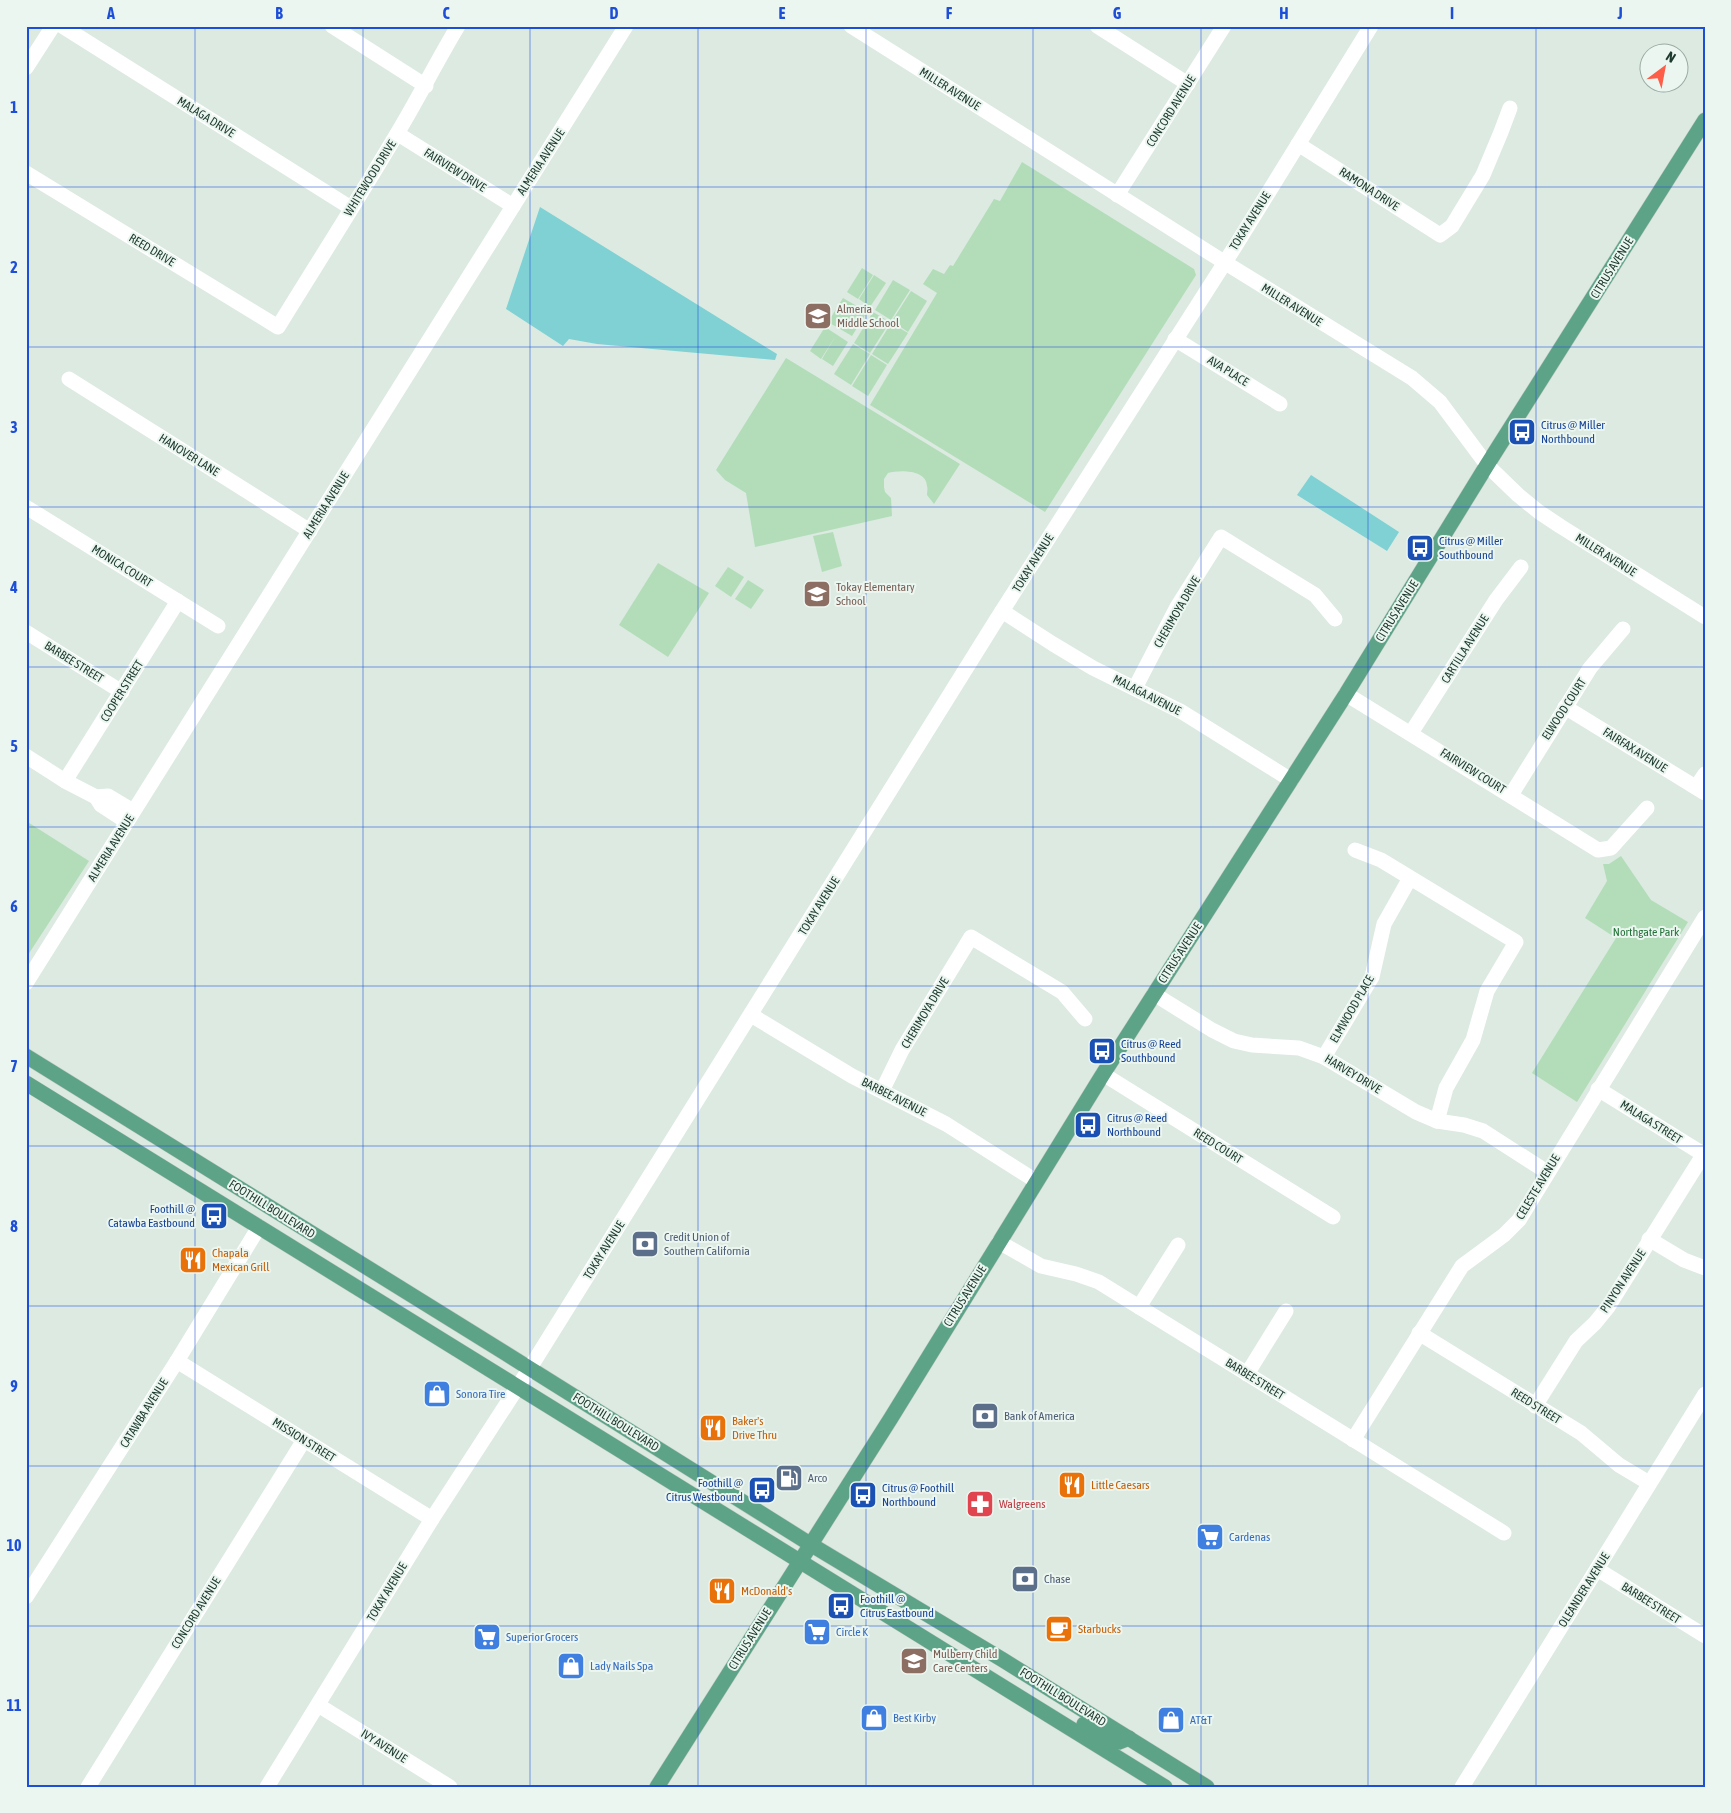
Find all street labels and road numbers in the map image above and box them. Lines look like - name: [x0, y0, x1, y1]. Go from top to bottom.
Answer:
- street label: MILLER AVENUE: [917, 65, 983, 113]
- street label: CONCORD AVENUE: [1143, 73, 1199, 149]
- street label: MALAGA DRIVE: [175, 94, 237, 140]
- street label: ALMERIA AVENUE: [514, 126, 568, 198]
- street label: WHITEWOOD DRIVE: [341, 137, 399, 219]
- street label: FAIRVIEW DRIVE: [421, 145, 489, 195]
- street label: RAMONA DRIVE: [1337, 165, 1401, 213]
- street label: TOKAY AVENUE: [1227, 189, 1273, 253]
- street label: REED DRIVE: [126, 231, 178, 269]
- street label: CITRUS AVENUE: [1588, 235, 1636, 301]
- street label: MILLER AVENUE: [1259, 281, 1325, 329]
- street label: AVA PLACE: [1205, 353, 1251, 389]
- street label: HANOVER LANE: [156, 431, 222, 479]
- street label: ALMERIA AVENUE: [300, 469, 352, 541]
- street label: TOKAY AVENUE: [1010, 531, 1056, 595]
- street label: MILLER AVENUE: [1573, 531, 1639, 579]
- street label: MONICA COURT: [89, 542, 155, 591]
- street label: CHERIMOYA DRIVE: [1151, 574, 1203, 650]
- street label: CITRUS AVENUE: [1373, 578, 1421, 644]
- street label: CARTILLA AVENUE: [1438, 612, 1492, 686]
- street label: BARBEE STREET: [42, 638, 107, 686]
- street label: COOPER STREET: [98, 657, 147, 724]
- street label: MALAGA AVENUE: [1111, 672, 1183, 718]
- street label: ELWOOD COURT: [1539, 675, 1589, 742]
- street label: FAIRFAX AVENUE: [1600, 725, 1670, 775]
- street label: FAIRVIEW COURT: [1438, 745, 1509, 797]
- street label: ALMERIA AVENUE: [85, 812, 137, 884]
- street label: TOKAY AVENUE: [796, 874, 842, 938]
- street label: CITRUS AVENUE: [1155, 920, 1205, 986]
- street label: ELMWOOD PLACE: [1327, 973, 1377, 1045]
- street label: CHERIMOYA DRIVE: [898, 975, 952, 1051]
- street label: HARVEY DRIVE: [1322, 1052, 1384, 1096]
- street label: BARBEE AVENUE: [859, 1075, 929, 1119]
- street label: MALAGA STREET: [1618, 1097, 1685, 1147]
- street label: REED COURT: [1191, 1125, 1246, 1167]
- street label: CELESTE AVENUE: [1513, 1152, 1563, 1222]
- street label: FOOTHILL BOULEVARD: [226, 1177, 318, 1241]
- street label: TOKAY AVENUE: [581, 1218, 627, 1282]
- street label: PINYON AVENUE: [1597, 1247, 1649, 1315]
- street label: CITRUS AVENUE: [941, 1263, 989, 1329]
- street label: BARBEE STREET: [1223, 1355, 1288, 1403]
- street label: CATAWBA AVENUE: [117, 1376, 171, 1450]
- street label: REED STREET: [1508, 1385, 1564, 1427]
- street label: FOOTHILL BOULEVARD: [570, 1390, 662, 1454]
- street label: MISSION STREET: [270, 1415, 339, 1465]
- street label: OLEANDER AVENUE: [1556, 1550, 1612, 1630]
- street label: TOKAY AVENUE: [364, 1560, 410, 1624]
- street label: CONCORD AVENUE: [168, 1575, 224, 1651]
- street label: BARBEE STREET: [1619, 1579, 1684, 1627]
- street label: CITRUS AVENUE: [726, 1606, 774, 1672]
- street label: FOOTHILL BOULEVARD: [1017, 1665, 1109, 1729]
- street label: IVY AVENUE: [358, 1726, 410, 1766]

